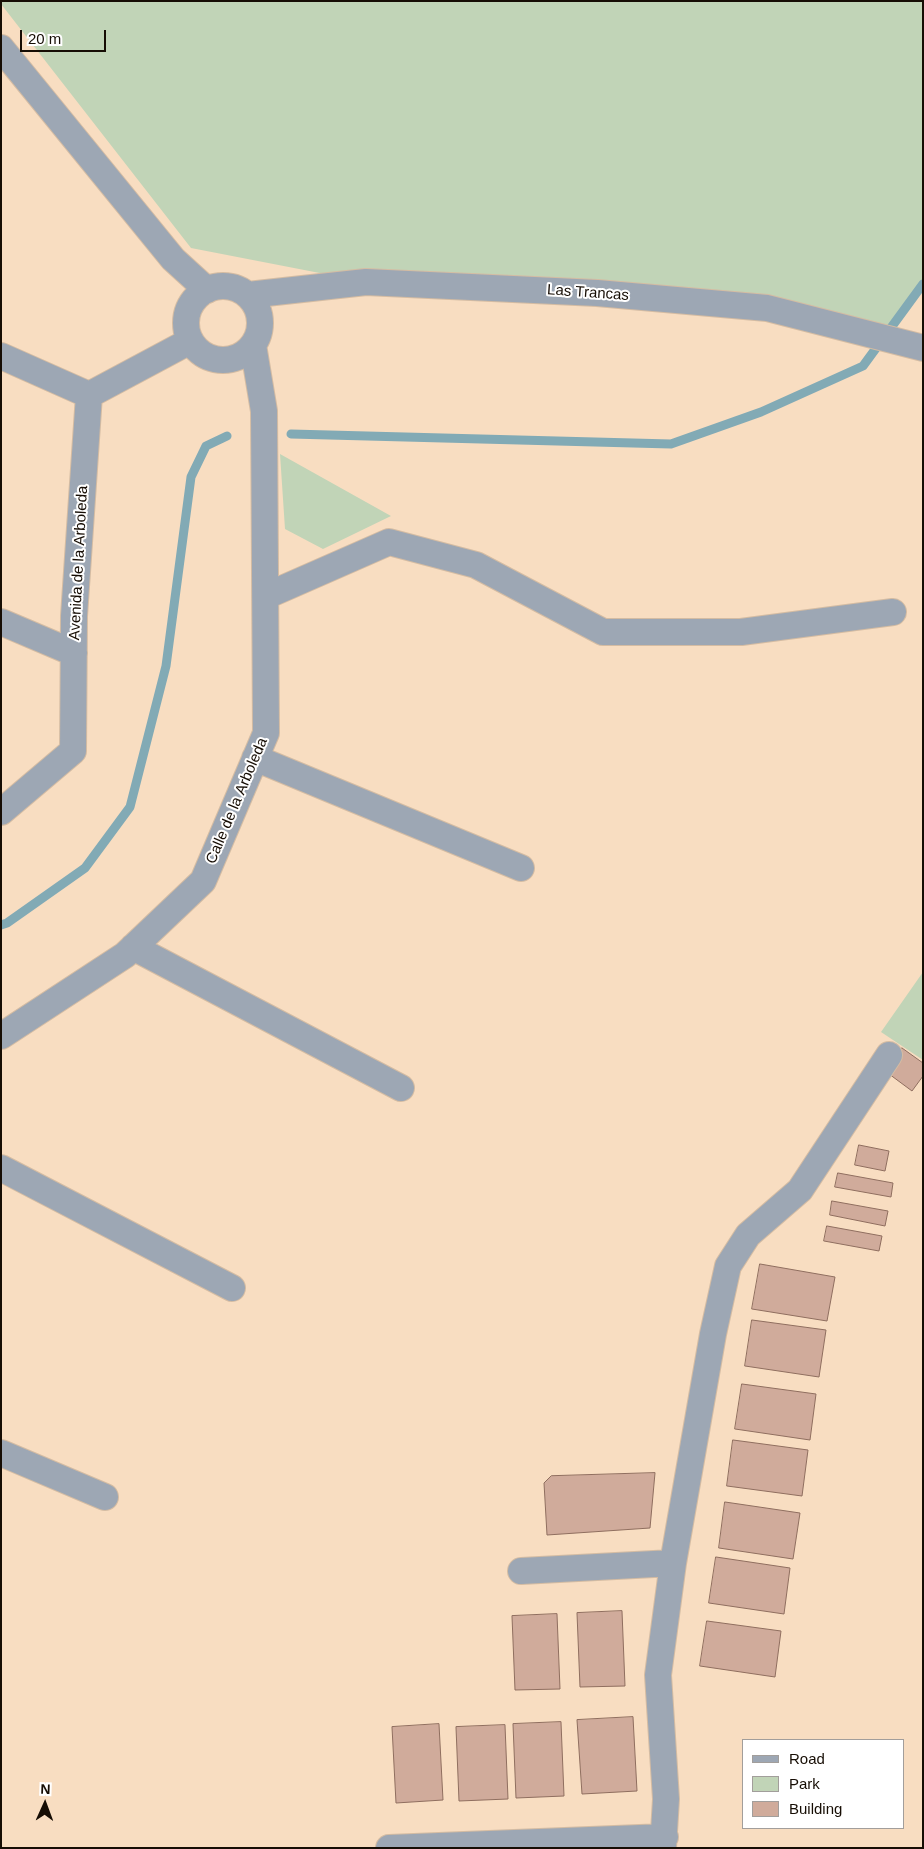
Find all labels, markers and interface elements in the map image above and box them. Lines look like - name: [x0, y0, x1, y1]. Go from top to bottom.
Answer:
- scale bar: [22, 20, 109, 52]
- text: 20 m: [28, 30, 61, 47]
- street label: Las Trancas: [546, 281, 630, 305]
- street label: Avenida de la Arboleda: [66, 485, 92, 641]
- street label: Calle de la Arboleda: [202, 735, 272, 867]
- legend: [742, 1739, 904, 1829]
- text: Road: [789, 1750, 825, 1767]
- text: Park: [789, 1775, 820, 1792]
- north arrow: [20, 1779, 70, 1829]
- text: N: [40, 1781, 51, 1797]
- text: Building: [789, 1800, 842, 1817]

